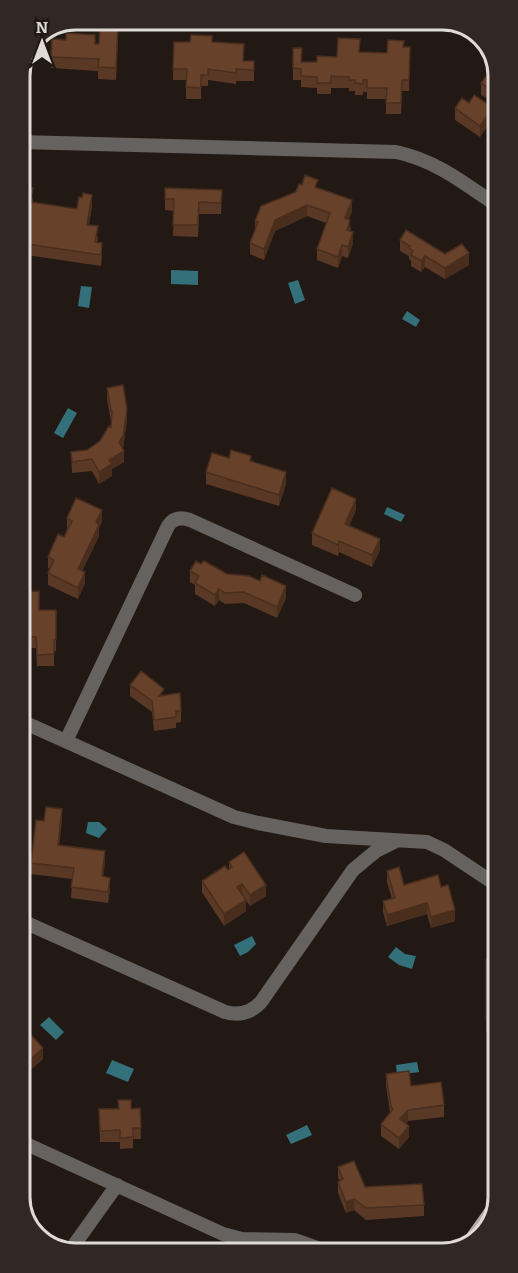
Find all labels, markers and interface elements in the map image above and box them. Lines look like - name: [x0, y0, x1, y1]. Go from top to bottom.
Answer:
- north arrow: [12, 12, 72, 72]
- text: N: [36, 18, 48, 37]

